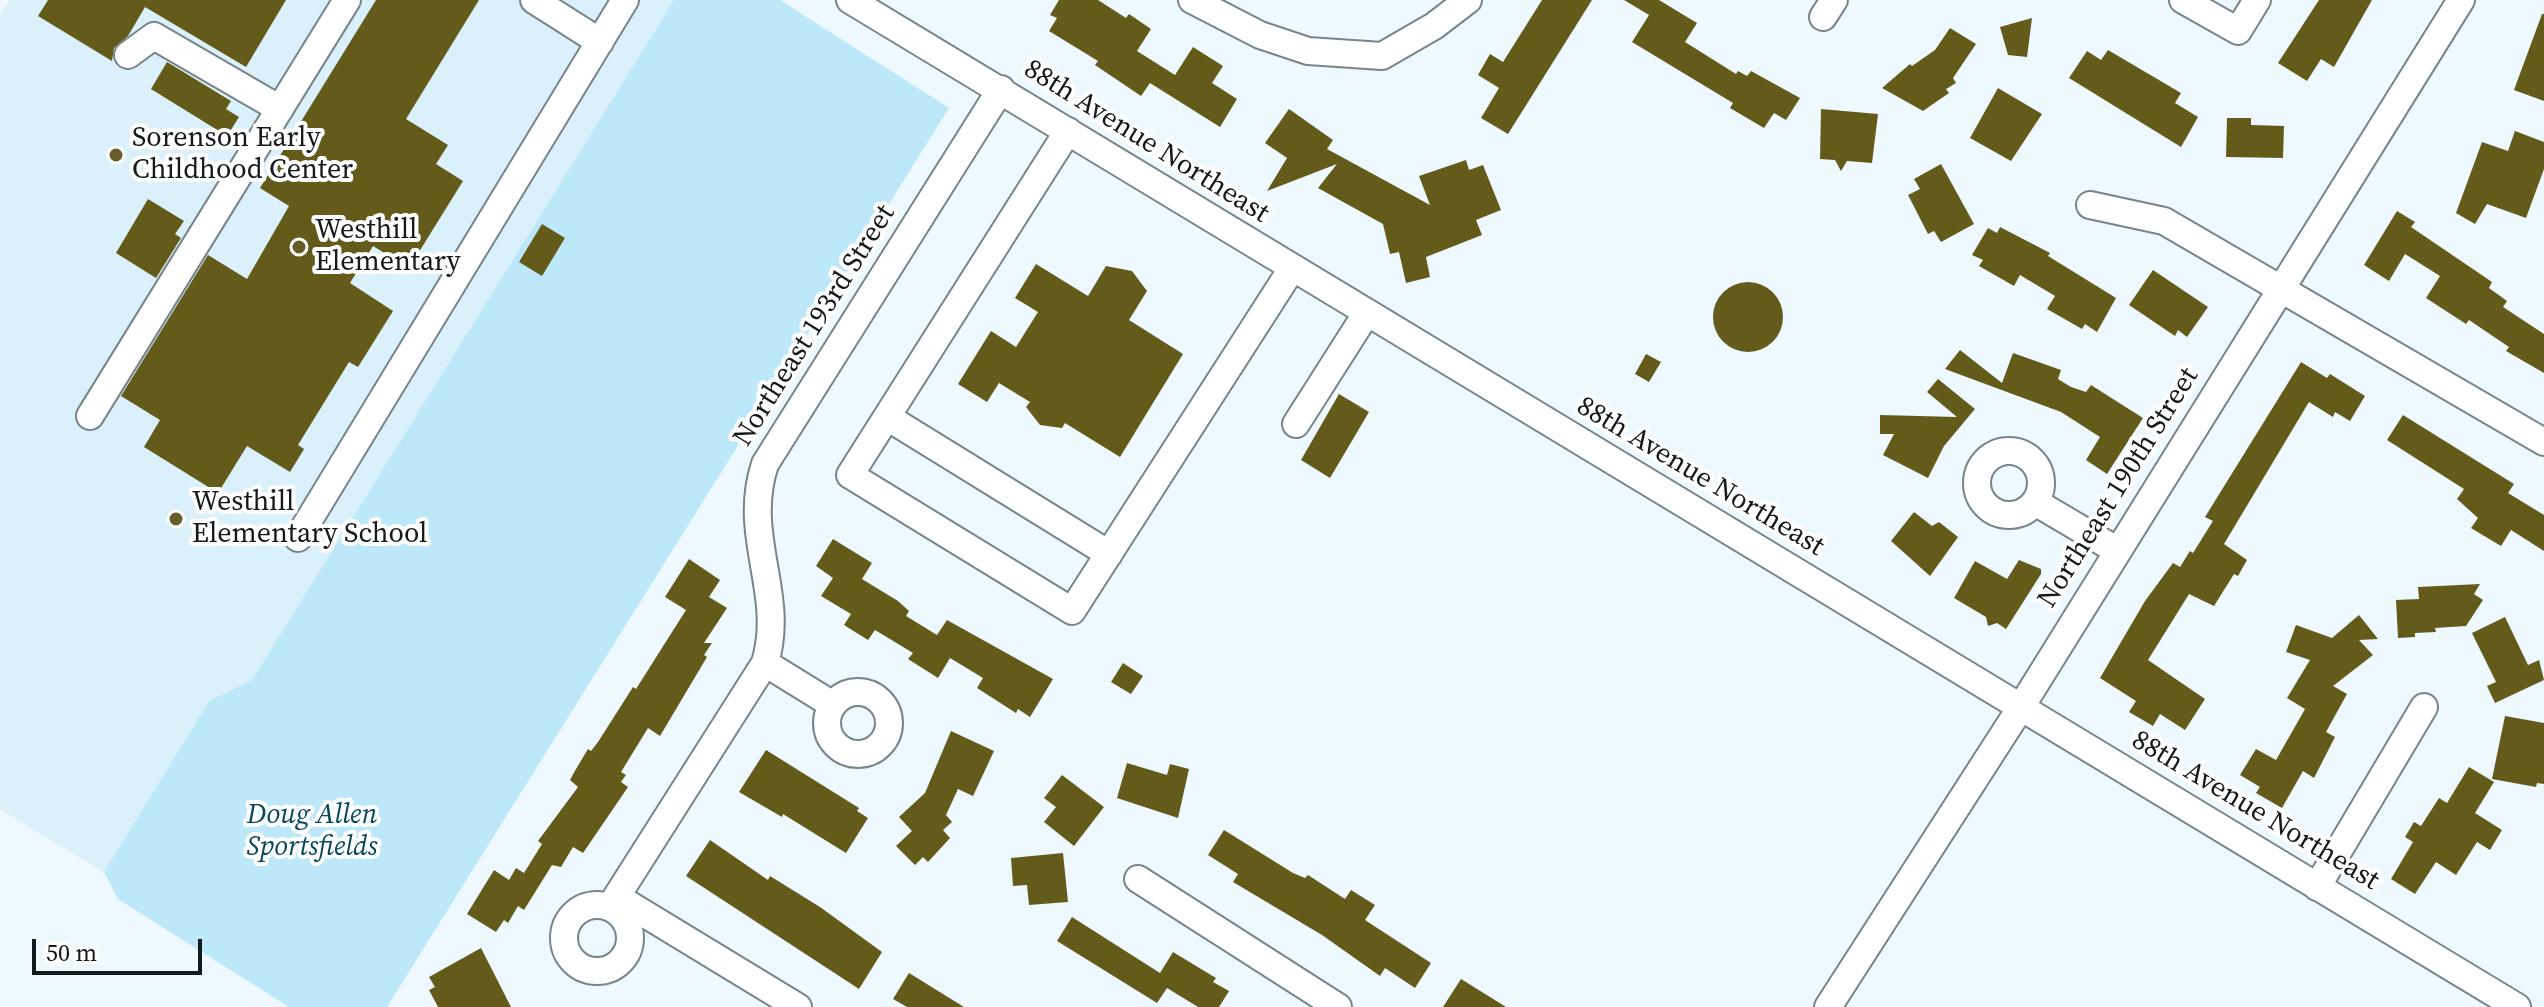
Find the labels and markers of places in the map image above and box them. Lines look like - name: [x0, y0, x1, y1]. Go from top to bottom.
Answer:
- place label: Sorenson Early Childhood Center: [132, 122, 353, 188]
- marker: Sorenson Early Childhood Center: [107, 146, 125, 164]
- place label: Westhill Elementary: [315, 214, 461, 280]
- marker: Westhill Elementary: [290, 238, 308, 256]
- place label: Westhill Elementary School: [192, 486, 427, 552]
- marker: Westhill Elementary School: [167, 510, 185, 528]

